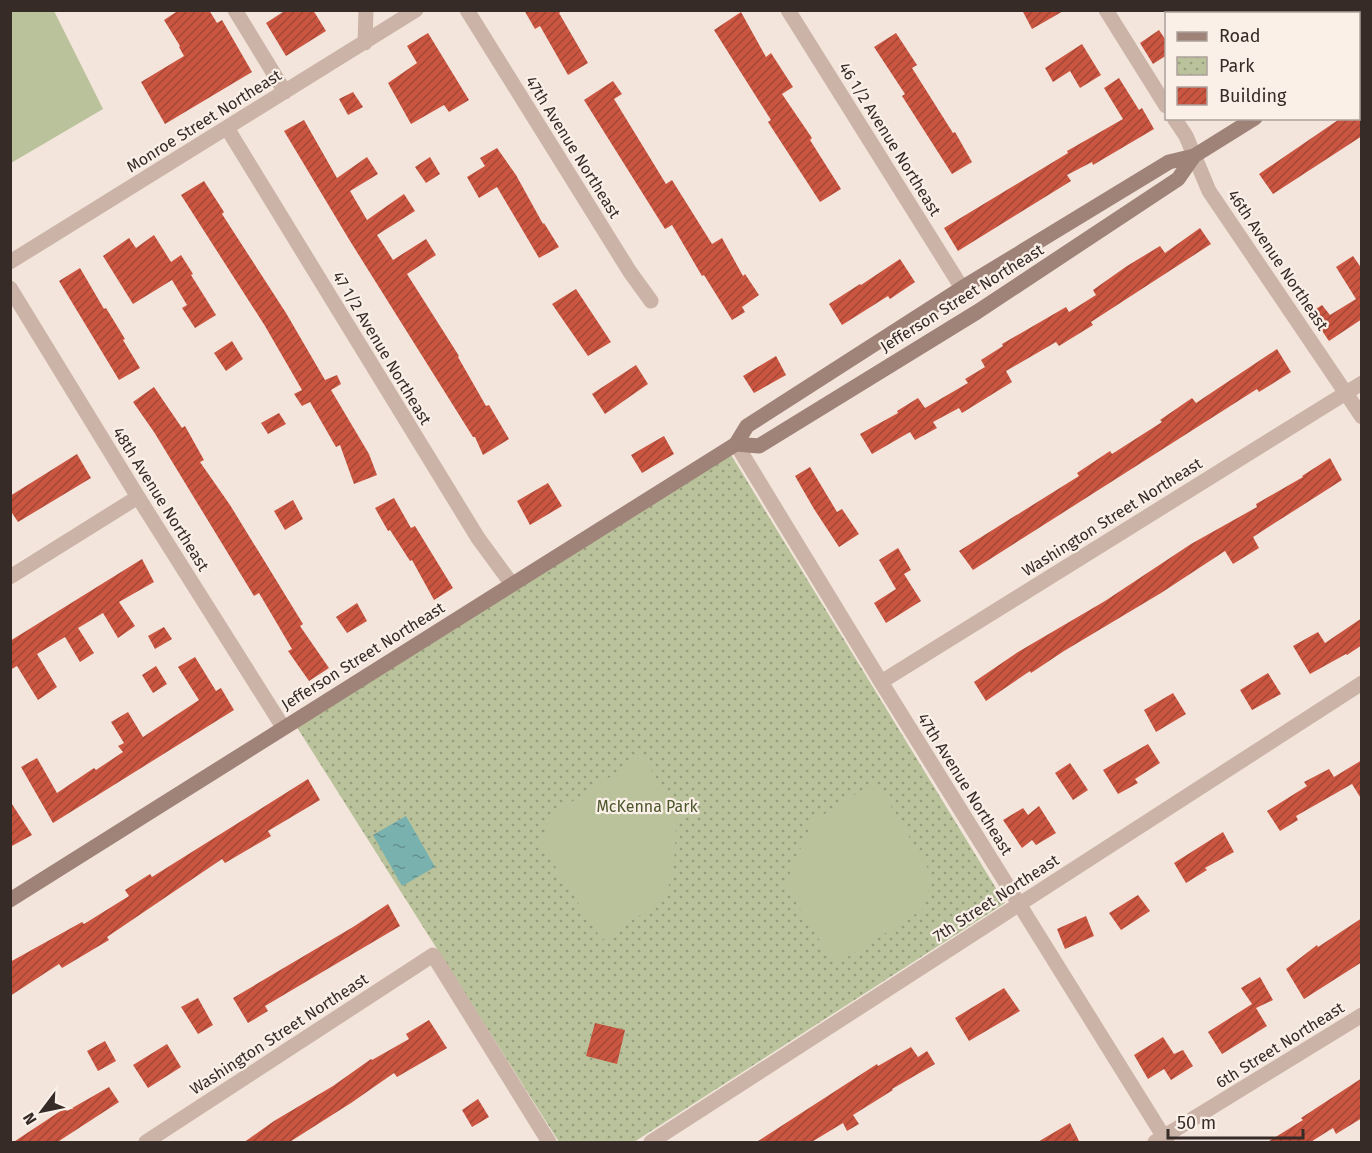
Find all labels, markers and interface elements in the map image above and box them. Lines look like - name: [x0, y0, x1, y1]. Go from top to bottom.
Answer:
- legend: [1165, 12, 1360, 120]
- text: Road: [1219, 25, 1261, 47]
- text: Park: [1219, 55, 1255, 77]
- street label: 46 1/2 Avenue Northeast: [835, 59, 945, 219]
- street label: Monroe Street Northeast: [123, 65, 285, 176]
- street label: 47th Avenue Northeast: [522, 72, 625, 222]
- text: Building: [1219, 85, 1287, 107]
- street label: 46th Avenue Northeast: [1224, 186, 1332, 334]
- street label: Jefferson Street Northeast: [877, 240, 1047, 356]
- street label: 47 1/2 Avenue Northeast: [329, 268, 435, 428]
- street label: 48th Avenue Northeast: [109, 424, 213, 575]
- street label: Washington Street Northeast: [1019, 454, 1206, 580]
- street label: Jefferson Street Northeast: [278, 598, 448, 714]
- street label: 47th Avenue Northeast: [914, 709, 1017, 859]
- park label: McKenna Park: [596, 797, 698, 816]
- street label: 7th Street Northeast: [930, 850, 1063, 946]
- street label: Washington Street Northeast: [186, 969, 372, 1099]
- street label: 6th Street Northeast: [1212, 998, 1348, 1092]
- north arrow: [12, 1081, 72, 1141]
- scale bar: [1168, 1102, 1303, 1140]
- text: N: [19, 1109, 41, 1128]
- text: 50 m: [1177, 1112, 1216, 1134]

